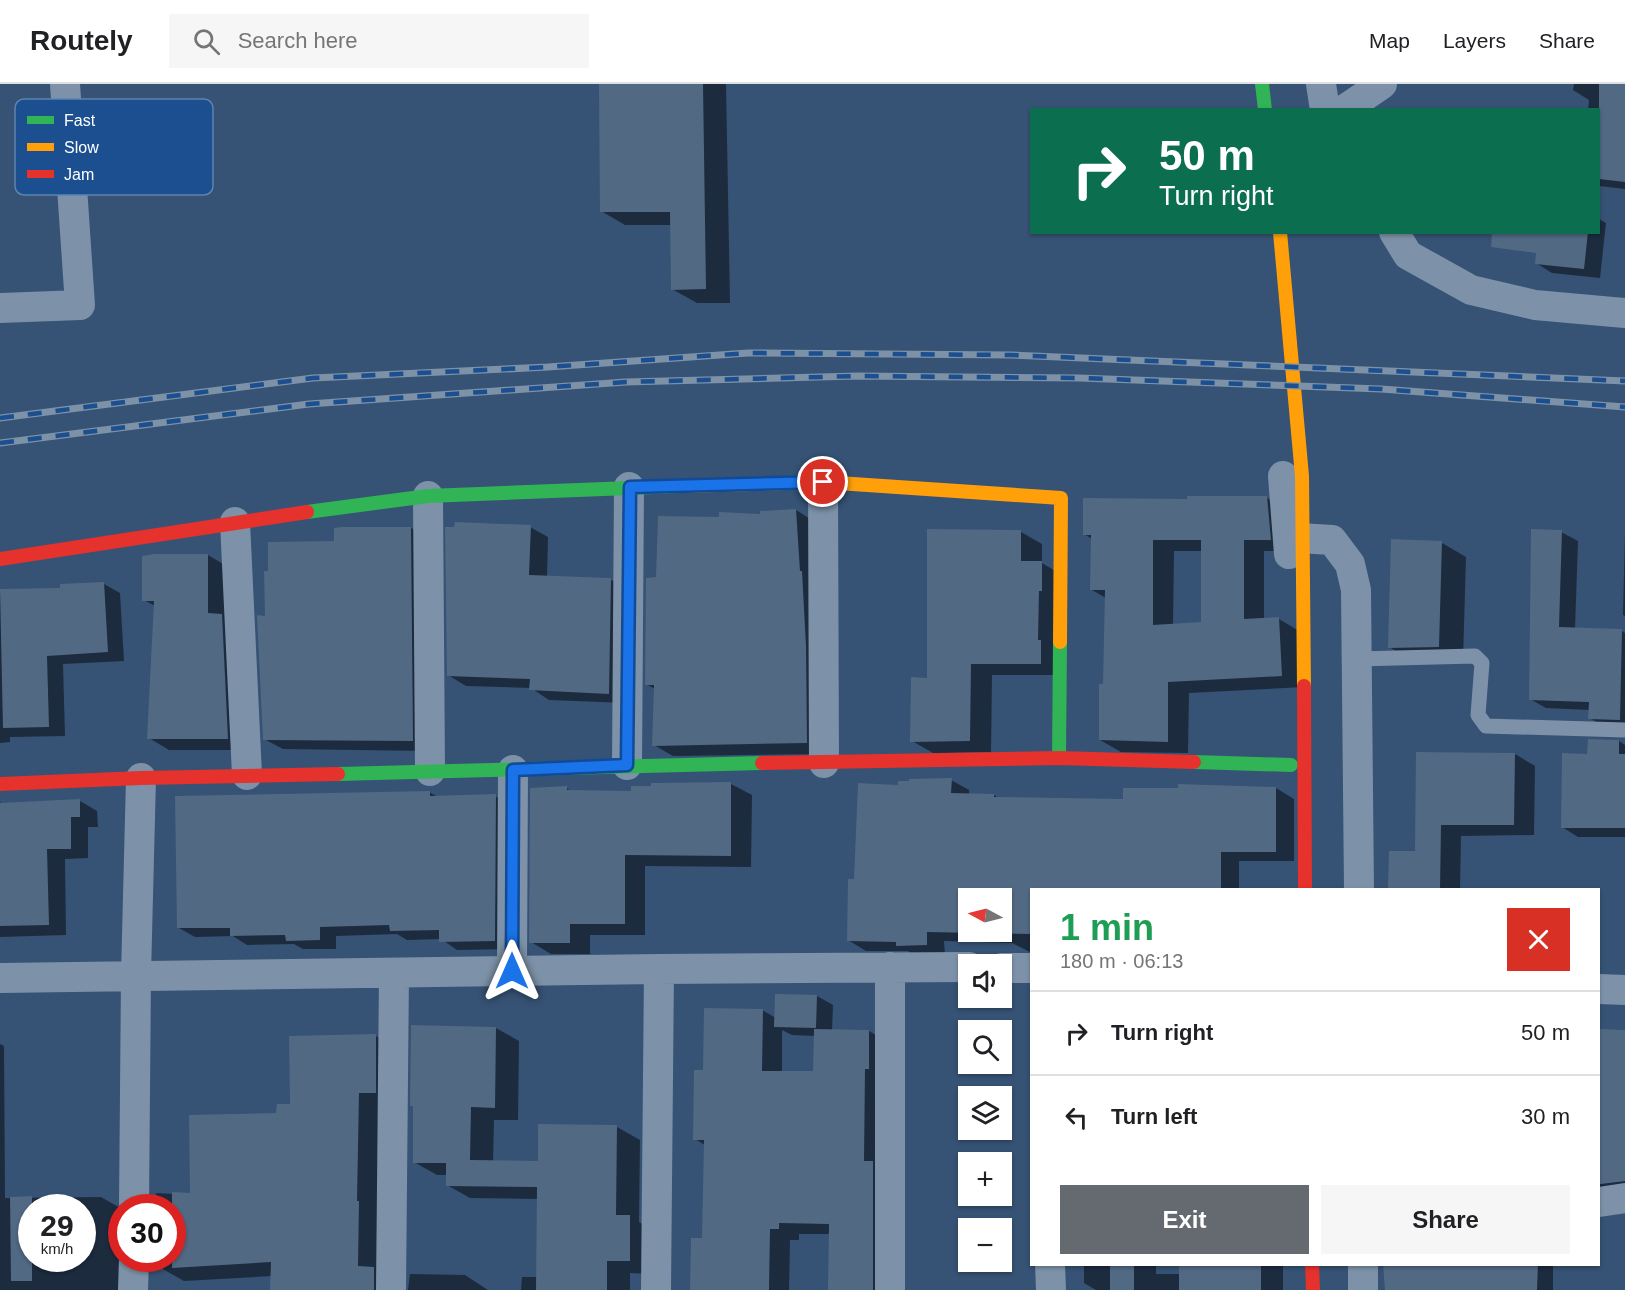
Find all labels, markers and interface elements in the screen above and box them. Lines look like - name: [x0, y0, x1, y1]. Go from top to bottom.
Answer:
- search box: [169, 14, 589, 68]
- text: Routely: [30, 25, 133, 56]
- icon: search: [190, 25, 223, 58]
- text: Search here: [238, 28, 358, 53]
- text: Map: [1369, 29, 1410, 52]
- text: Layers: [1443, 29, 1506, 52]
- text: Share: [1539, 29, 1595, 52]
- legend: [15, 99, 213, 195]
- text: Fast: [64, 112, 96, 129]
- icon: right: [1060, 132, 1138, 210]
- text: 50 m: [1159, 132, 1255, 179]
- text: Slow: [64, 139, 99, 156]
- text: Jam: [64, 166, 94, 183]
- text: Turn right: [1159, 181, 1274, 211]
- pin: [797, 456, 848, 507]
- icon: arrive: [806, 465, 839, 498]
- north arrow: [958, 888, 1012, 942]
- map controls: [958, 888, 1012, 1272]
- text: 1 min: [1060, 907, 1154, 948]
- button: close: [1507, 908, 1570, 971]
- position arrow: [480, 939, 544, 1003]
- text: 180 m · 06:13: [1060, 950, 1183, 972]
- button: sound: [958, 954, 1012, 1008]
- icon: right: [1060, 1017, 1093, 1050]
- button: search: [958, 1020, 1012, 1074]
- text: Turn right: [1111, 1020, 1213, 1045]
- text: 50 m: [1521, 1020, 1570, 1045]
- button: layers: [958, 1086, 1012, 1140]
- icon: left: [1060, 1101, 1093, 1134]
- text: Turn left: [1111, 1104, 1197, 1129]
- text: 30 m: [1521, 1104, 1570, 1129]
- button: +: [958, 1152, 1012, 1206]
- button: Exit: [1060, 1185, 1309, 1254]
- button: Share: [1321, 1185, 1570, 1254]
- speed limit sign: 30: [108, 1194, 186, 1272]
- text: 29: [40, 1209, 74, 1242]
- button: −: [958, 1218, 1012, 1272]
- text: km/h: [41, 1240, 73, 1257]

